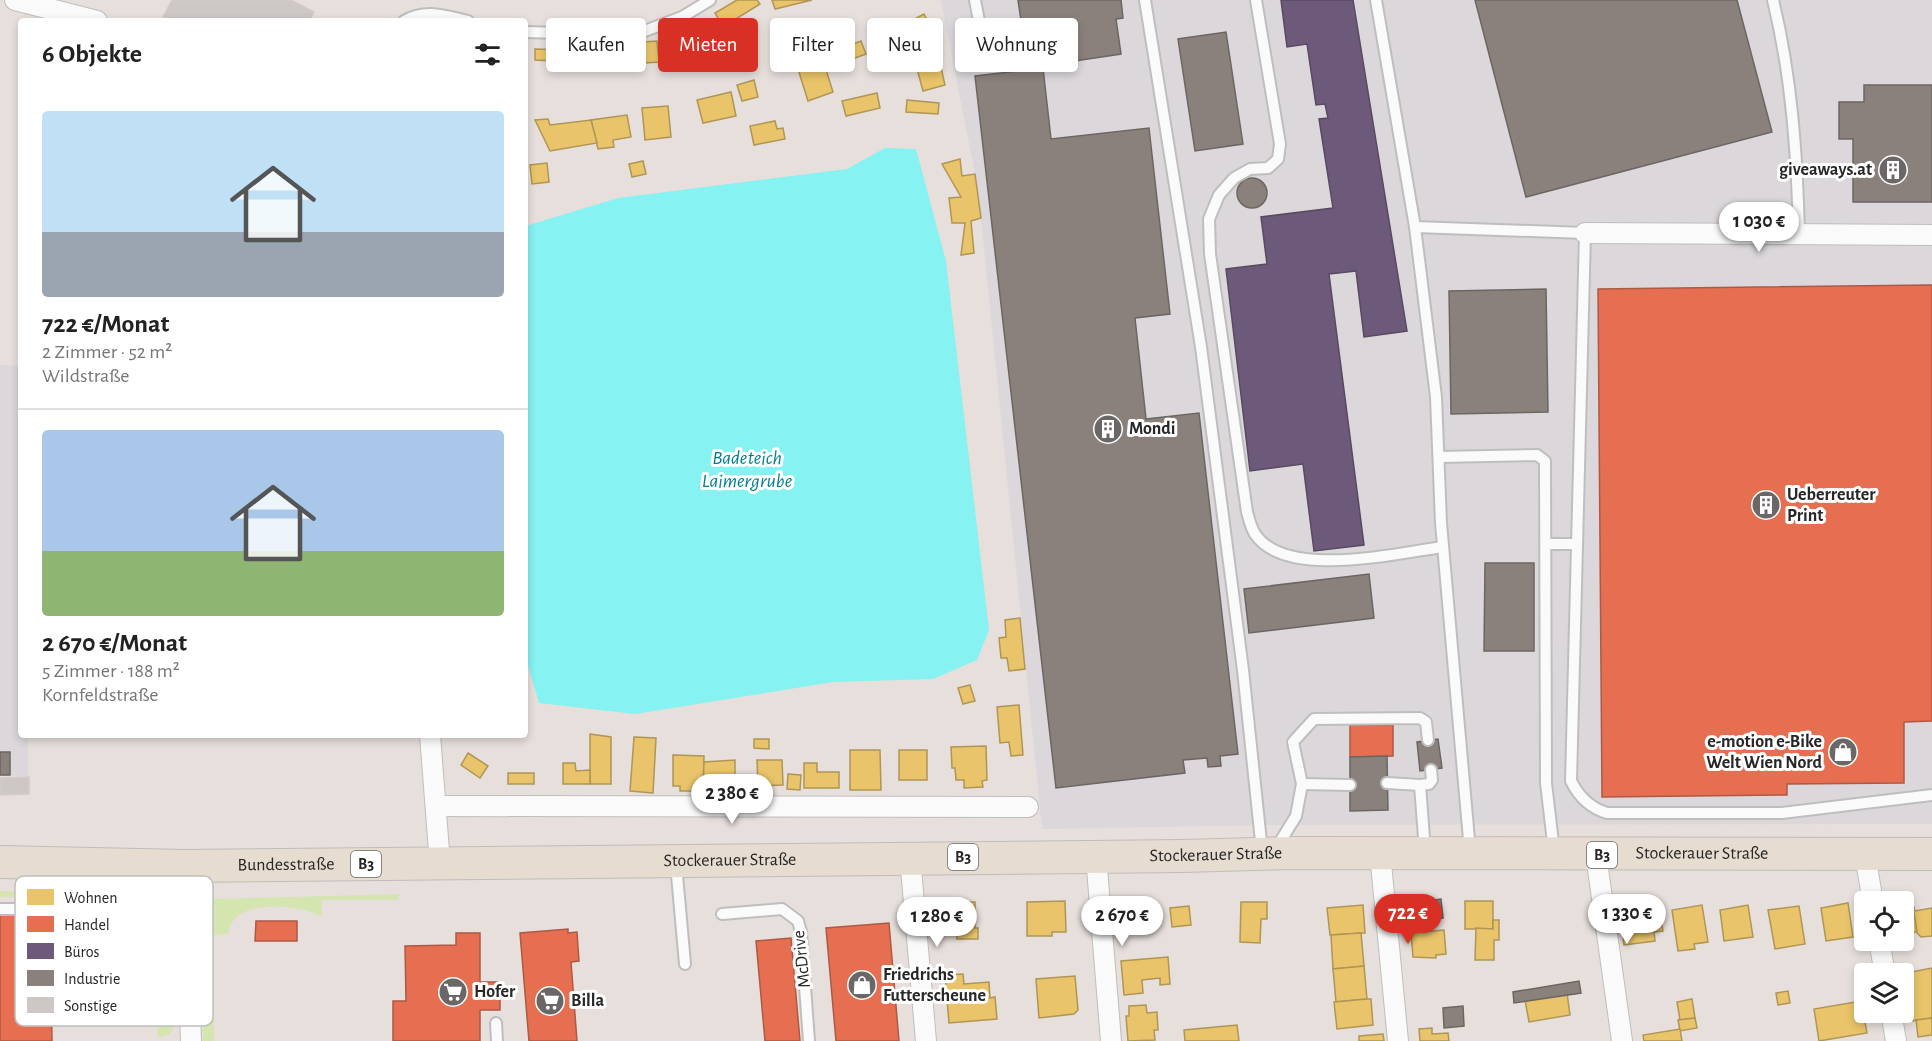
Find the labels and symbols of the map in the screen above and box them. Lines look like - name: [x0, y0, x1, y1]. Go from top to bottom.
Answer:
- building icon: giveaways.at: [1877, 154, 1909, 186]
- place label: giveaways.at: [1779, 161, 1872, 179]
- pin: 1 030 €: [1704, 202, 1814, 253]
- building icon: Mondi: [1092, 413, 1124, 445]
- place label: Mondi: [1129, 420, 1176, 438]
- water label: Badeteich Laimergrube: [702, 448, 793, 491]
- place label: Ueberreuter Print: [1787, 486, 1876, 525]
- building icon: Ueberreuter Print: [1750, 489, 1782, 521]
- place label: e-motion e-Bike Welt Wien Nord: [1706, 733, 1823, 772]
- shop icon: e-motion e-Bike Welt Wien Nord: [1827, 736, 1859, 768]
- pin: 2 380 €: [677, 774, 787, 825]
- road number: B3: [1587, 842, 1617, 868]
- road number: B3: [948, 844, 978, 870]
- street label: Stockerauer Straße: [1149, 844, 1283, 865]
- street label: Stockerauer Straße: [1635, 845, 1768, 863]
- road number: B3: [351, 851, 381, 877]
- street label: Stockerauer Straße: [663, 851, 796, 870]
- street label: Bundesstraße: [237, 856, 335, 874]
- legend: [15, 876, 213, 1026]
- text: Wohnen: [64, 890, 118, 906]
- pin: 722 €: [1366, 894, 1450, 945]
- pin: 1 330 €: [1572, 894, 1682, 945]
- pin: 2 670 €: [1067, 896, 1177, 947]
- pin: 1 280 €: [882, 897, 992, 948]
- text: Handel: [64, 917, 110, 933]
- street label: McDrive: [790, 929, 814, 989]
- text: Büros: [64, 944, 100, 960]
- place label: Friedrichs Futterscheune: [883, 966, 986, 1005]
- shop icon: Friedrichs Futterscheune: [846, 969, 878, 1001]
- text: Industrie: [64, 971, 120, 987]
- supermarket icon: Hofer: [437, 976, 469, 1008]
- place label: Hofer: [474, 983, 516, 1001]
- supermarket icon: Billa: [534, 985, 566, 1017]
- place label: Billa: [571, 992, 605, 1010]
- text: Sonstige: [64, 998, 117, 1014]

